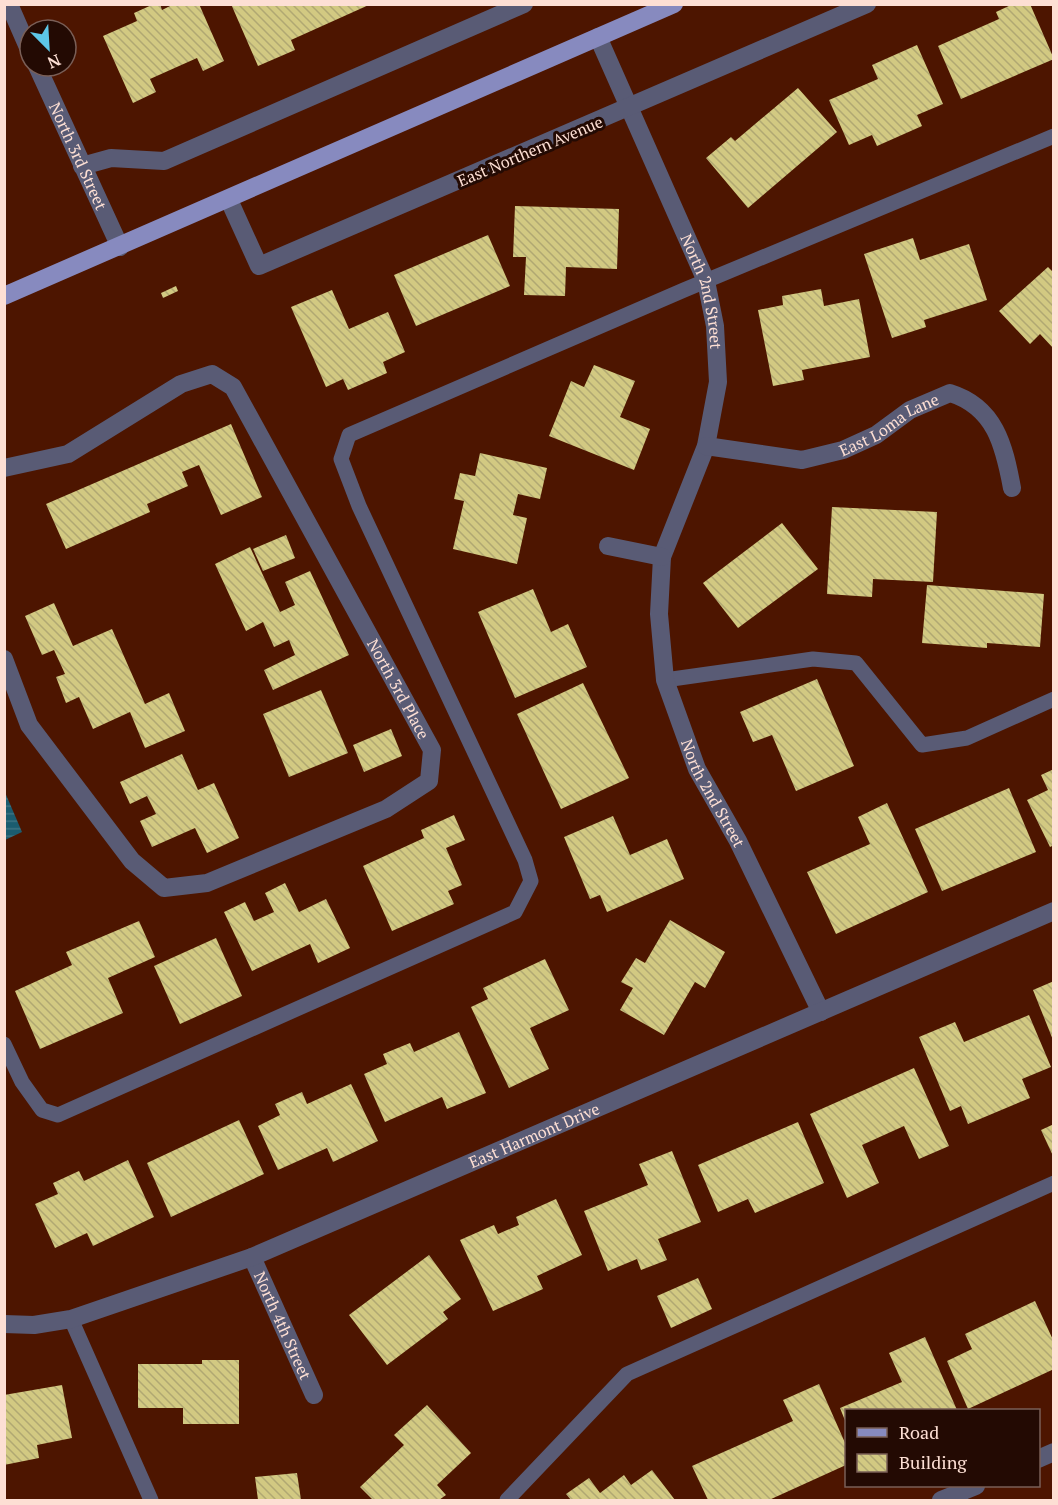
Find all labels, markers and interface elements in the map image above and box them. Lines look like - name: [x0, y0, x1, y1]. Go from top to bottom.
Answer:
- north arrow: [18, 18, 78, 78]
- text: N: [44, 49, 64, 74]
- street label: North 3rd Street: [44, 99, 113, 213]
- street label: East Northern Avenue: [454, 110, 606, 192]
- street label: North 2nd Street: [675, 230, 727, 350]
- street label: East Loma Lane: [835, 388, 942, 461]
- street label: North 3rd Place: [362, 635, 435, 743]
- street label: North 2nd Street: [676, 736, 750, 851]
- street label: East Harmont Drive: [465, 1097, 603, 1173]
- street label: North 4th Street: [249, 1268, 317, 1383]
- legend: [845, 1409, 1040, 1487]
- text: Road: [899, 1420, 939, 1444]
- text: Building: [899, 1450, 967, 1474]

